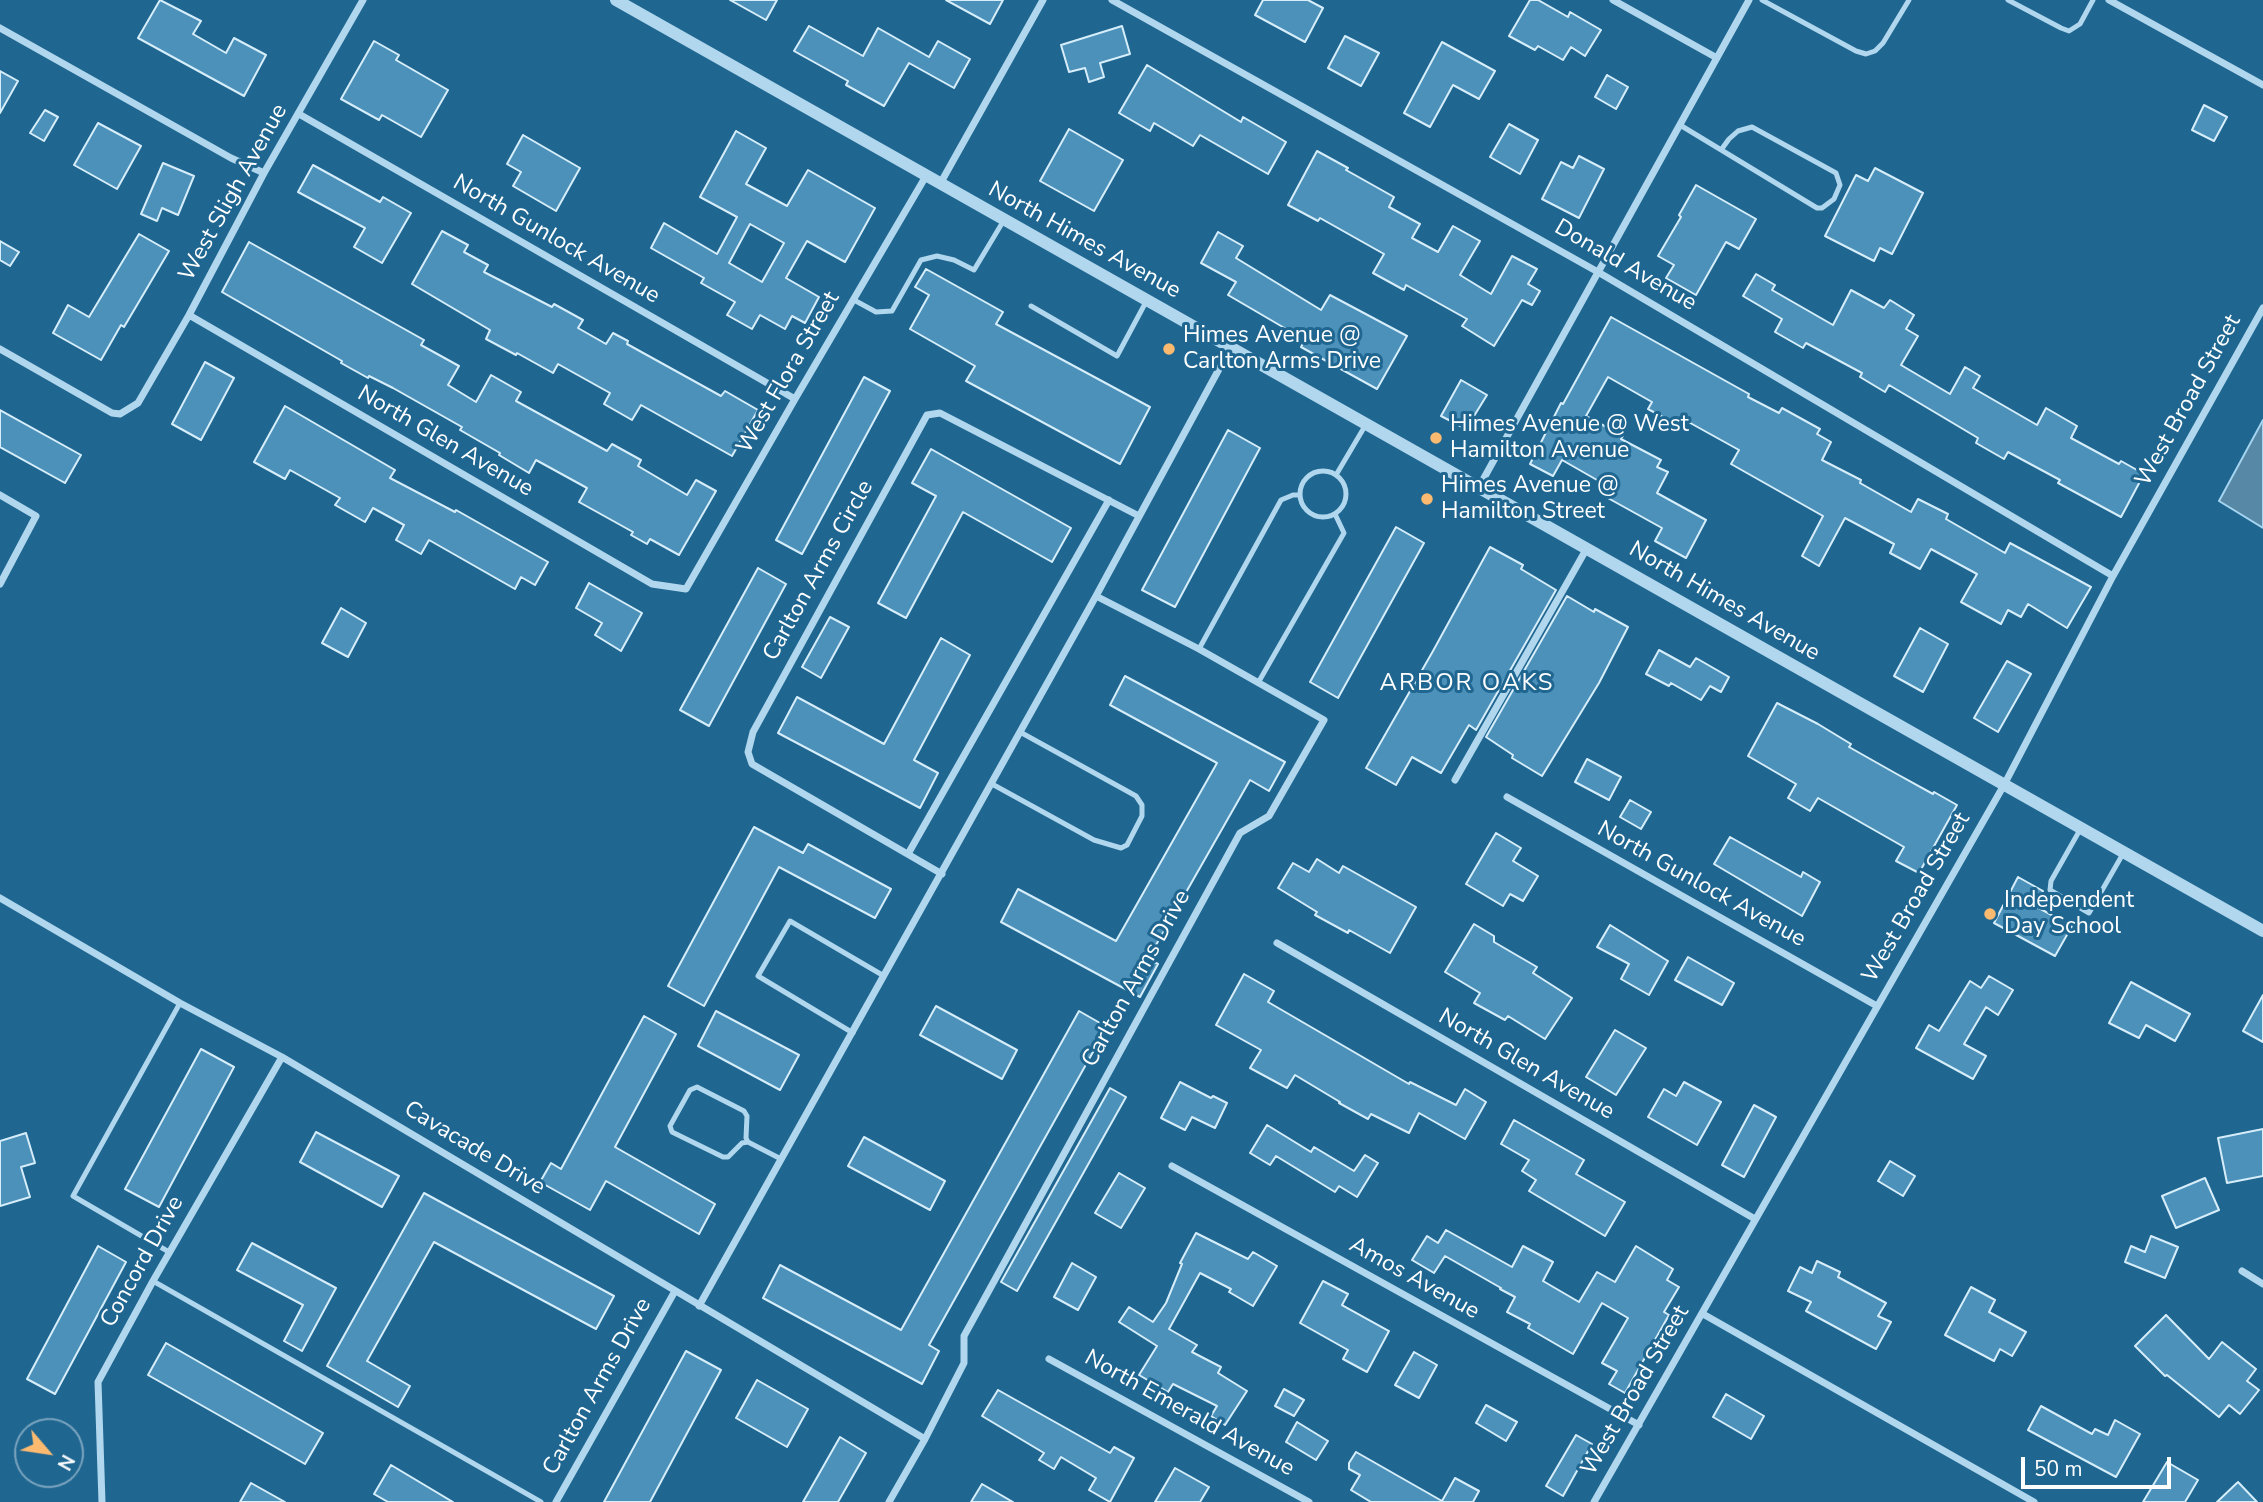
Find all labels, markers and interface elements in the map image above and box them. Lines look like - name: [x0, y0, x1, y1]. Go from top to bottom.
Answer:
- street label: West Sligh Avenue: [174, 100, 294, 286]
- street label: North Gunlock Avenue: [448, 170, 664, 310]
- street label: North Himes Avenue: [983, 177, 1185, 305]
- street label: Donald Avenue: [1549, 214, 1701, 318]
- street label: West Flora Street: [732, 287, 846, 459]
- street label: West Broad Street: [2130, 310, 2248, 492]
- place label: Himes Avenue @ Carlton Arms Drive: [1183, 322, 1381, 376]
- marker: Himes Avenue @ Carlton Arms Drive: [1161, 341, 1177, 357]
- street label: North Glen Avenue: [352, 380, 538, 504]
- place label: Himes Avenue @ West Hamilton Avenue: [1450, 411, 1689, 465]
- marker: Himes Avenue @ West Hamilton Avenue: [1428, 430, 1444, 446]
- place label: Himes Avenue @ Hamilton Street: [1441, 472, 1619, 526]
- street label: Carlton Arms Circle: [758, 476, 880, 666]
- marker: Himes Avenue @ Hamilton Street: [1419, 491, 1435, 507]
- street label: North Himes Avenue: [1624, 536, 1824, 668]
- district label: ARBOR OAKS: [1381, 670, 1553, 698]
- street label: West Broad Street: [1857, 808, 1977, 988]
- street label: North Gunlock Avenue: [1592, 816, 1810, 954]
- street label: Carlton Arms Drive: [1077, 886, 1197, 1072]
- place label: Independent Day School: [2004, 887, 2134, 941]
- marker: Independent Day School: [1982, 906, 1998, 922]
- street label: North Glen Avenue: [1433, 1003, 1619, 1127]
- street label: Cavacade Drive: [398, 1096, 550, 1202]
- street label: Concord Drive: [96, 1192, 190, 1332]
- street label: Amos Avenue: [1344, 1232, 1484, 1326]
- street label: Carlton Arms Drive: [538, 1294, 658, 1480]
- street label: West Broad Street: [1576, 1301, 1696, 1481]
- street label: North Emerald Avenue: [1079, 1345, 1299, 1483]
- north arrow: [14, 1418, 84, 1488]
- scale bar: [2025, 1442, 2176, 1486]
- text: N: [51, 1450, 80, 1475]
- text: 50 m: [2034, 1455, 2083, 1483]

